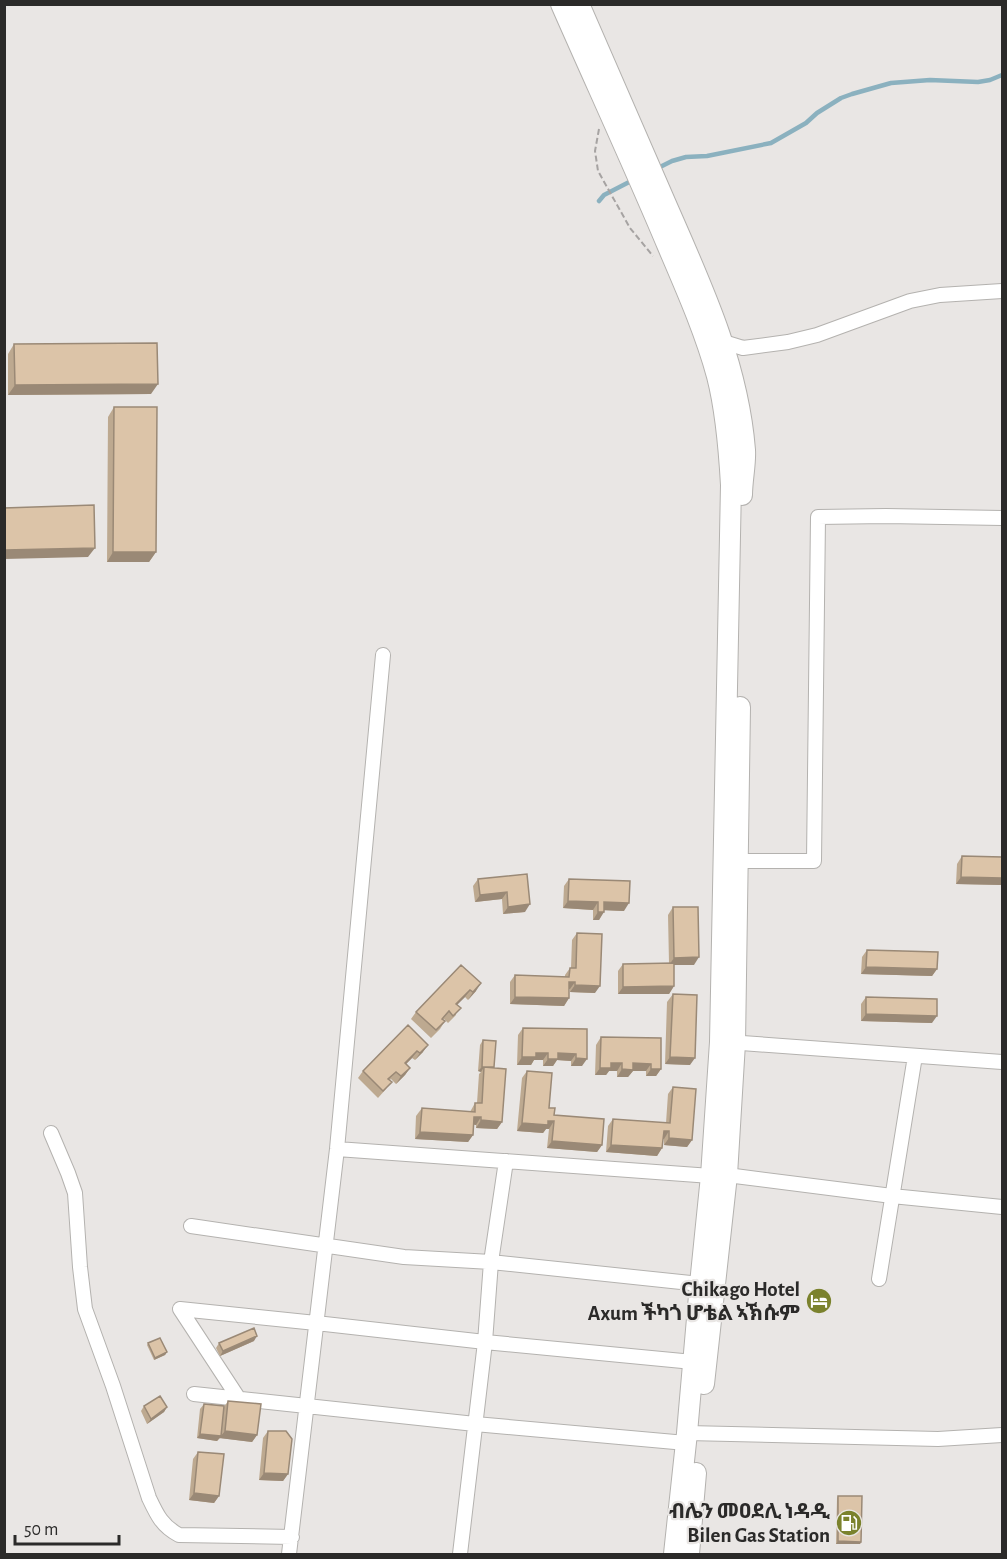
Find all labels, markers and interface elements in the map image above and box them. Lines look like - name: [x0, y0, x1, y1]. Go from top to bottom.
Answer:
- place label: Chikago Hotel Axum ችካጎ ሆቴል ኣኽሱም: [588, 1279, 800, 1324]
- hotel icon: Chikago Hotel Axum ችካጎ ሆቴል ኣኽሱም: [804, 1286, 834, 1316]
- place label: ብሌን መዐደሊ ነዳዲ Bilen Gas Station: [669, 1501, 831, 1546]
- scale bar: [15, 1508, 118, 1546]
- fuel station icon: ብሌን መዐደሊ ነዳዲ Bilen Gas Station: [834, 1508, 864, 1538]
- text: 50 m: [24, 1521, 58, 1539]

